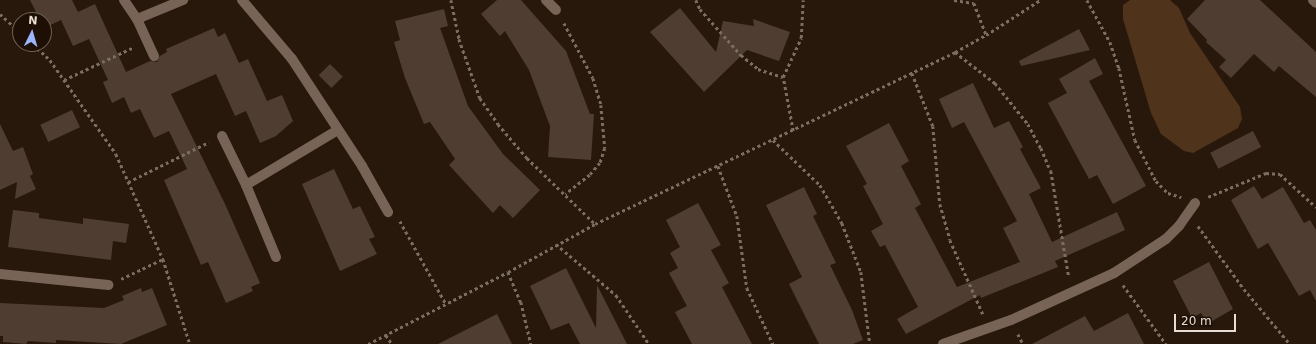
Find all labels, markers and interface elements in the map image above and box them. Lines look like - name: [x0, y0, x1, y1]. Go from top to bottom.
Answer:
- north arrow: [12, 12, 52, 52]
- text: N: [28, 14, 38, 27]
- scale bar: [1176, 306, 1238, 332]
- text: 20 m: [1181, 314, 1212, 328]

